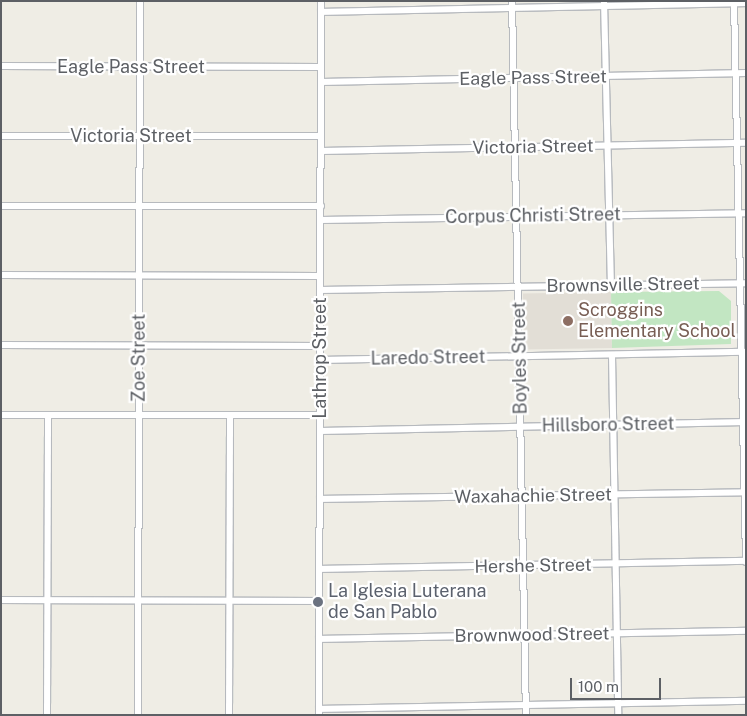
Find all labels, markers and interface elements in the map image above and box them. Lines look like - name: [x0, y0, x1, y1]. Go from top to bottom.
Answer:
- street label: Eagle Pass Street: [57, 56, 205, 78]
- street label: Eagle Pass Street: [459, 66, 607, 90]
- street label: Victoria Street: [70, 125, 192, 147]
- street label: Victoria Street: [472, 135, 594, 159]
- street label: Corpus Christi Street: [445, 204, 621, 228]
- street label: Brownsville Street: [546, 273, 700, 297]
- street label: Lathrop Street: [309, 297, 331, 419]
- place label: Scroggins Elementary School: [578, 300, 736, 342]
- street label: Boyles Street: [508, 301, 532, 415]
- street label: Zoe Street: [128, 314, 150, 402]
- marker: Scroggins Elementary School: [562, 315, 574, 327]
- street label: Laredo Street: [370, 346, 486, 370]
- street label: Hillsboro Street: [541, 413, 675, 437]
- street label: Waxahachie Street: [454, 484, 612, 508]
- street label: Hershe Street: [474, 554, 592, 578]
- place label: La Iglesia Luterana de San Pablo: [328, 581, 486, 624]
- marker: La Iglesia Luterana de San Pablo: [312, 596, 324, 608]
- street label: Brownwood Street: [454, 623, 610, 647]
- scale bar: [572, 668, 663, 700]
- text: 100 m: [578, 678, 619, 695]

